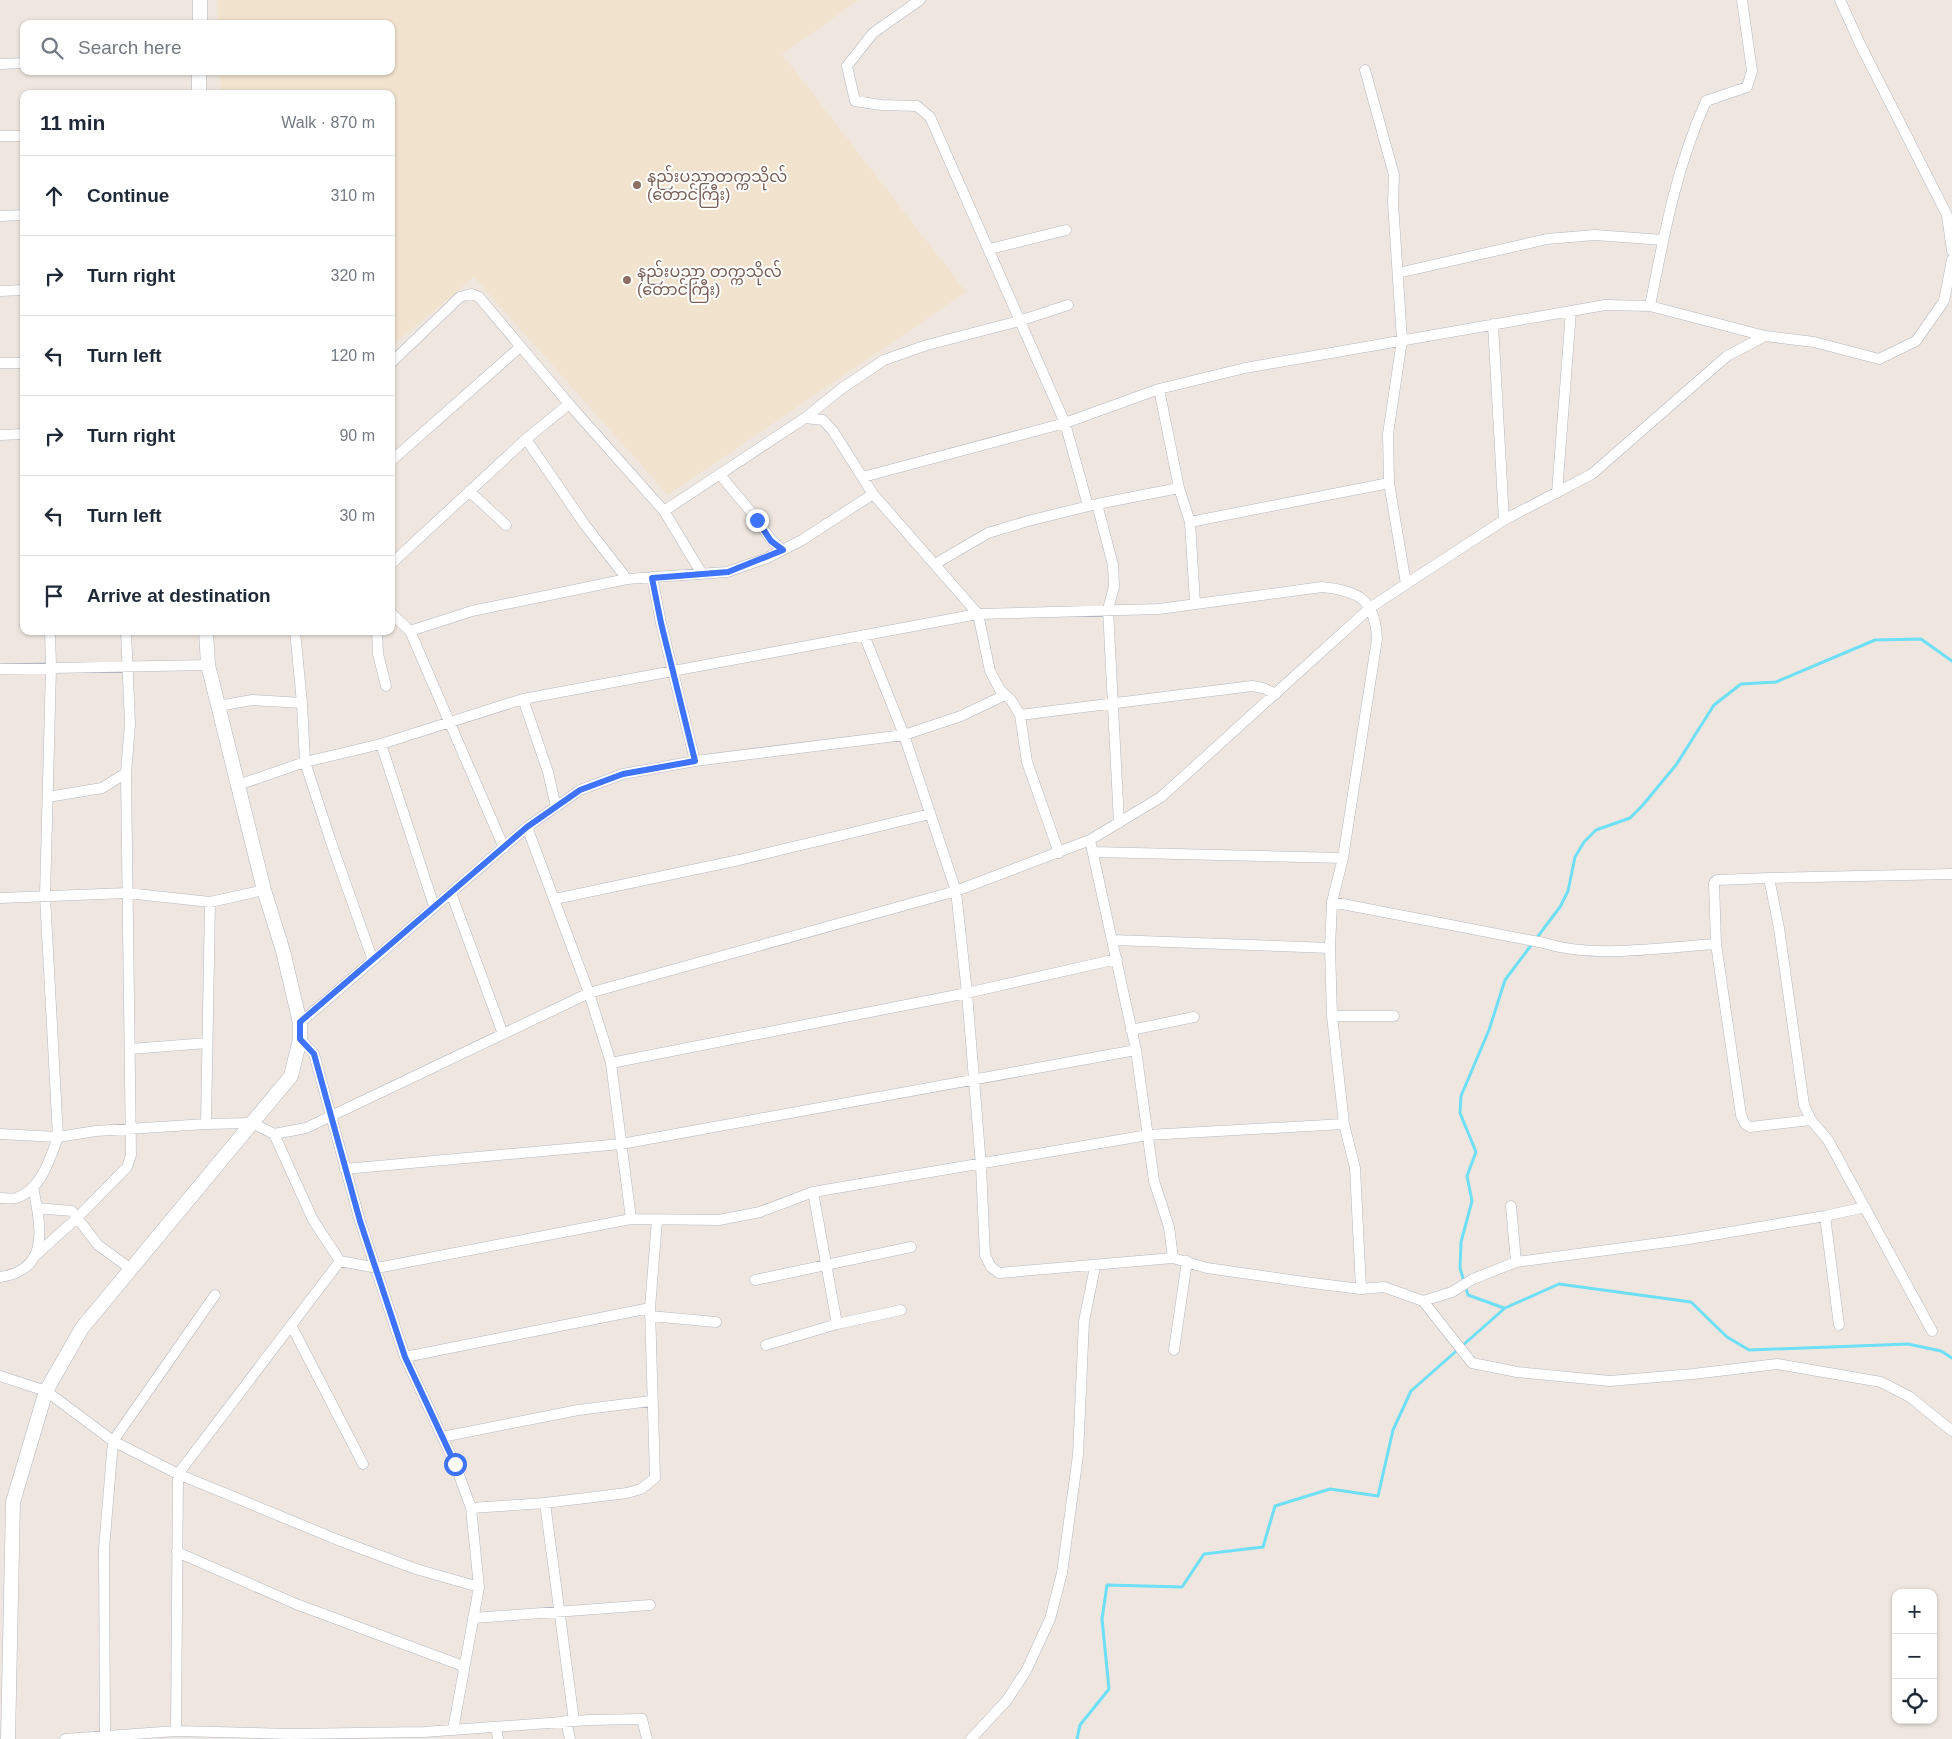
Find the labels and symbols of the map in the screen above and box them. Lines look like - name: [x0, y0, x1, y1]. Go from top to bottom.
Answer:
- place label: နည်းပညာတက္ကသိုလ် (တောင်ကြီး): [647, 165, 787, 208]
- marker: နည်းပညာတက္ကသိုလ် (တောင်ကြီး): [631, 179, 643, 191]
- place label: နည်းပညာ တက္ကသိုလ် (တောင်ကြီး): [637, 260, 782, 303]
- marker: နည်းပညာ တက္ကသိုလ် (တောင်ကြီး): [621, 274, 633, 286]
- route end: [746, 509, 769, 532]
- route start: [444, 1453, 467, 1476]

